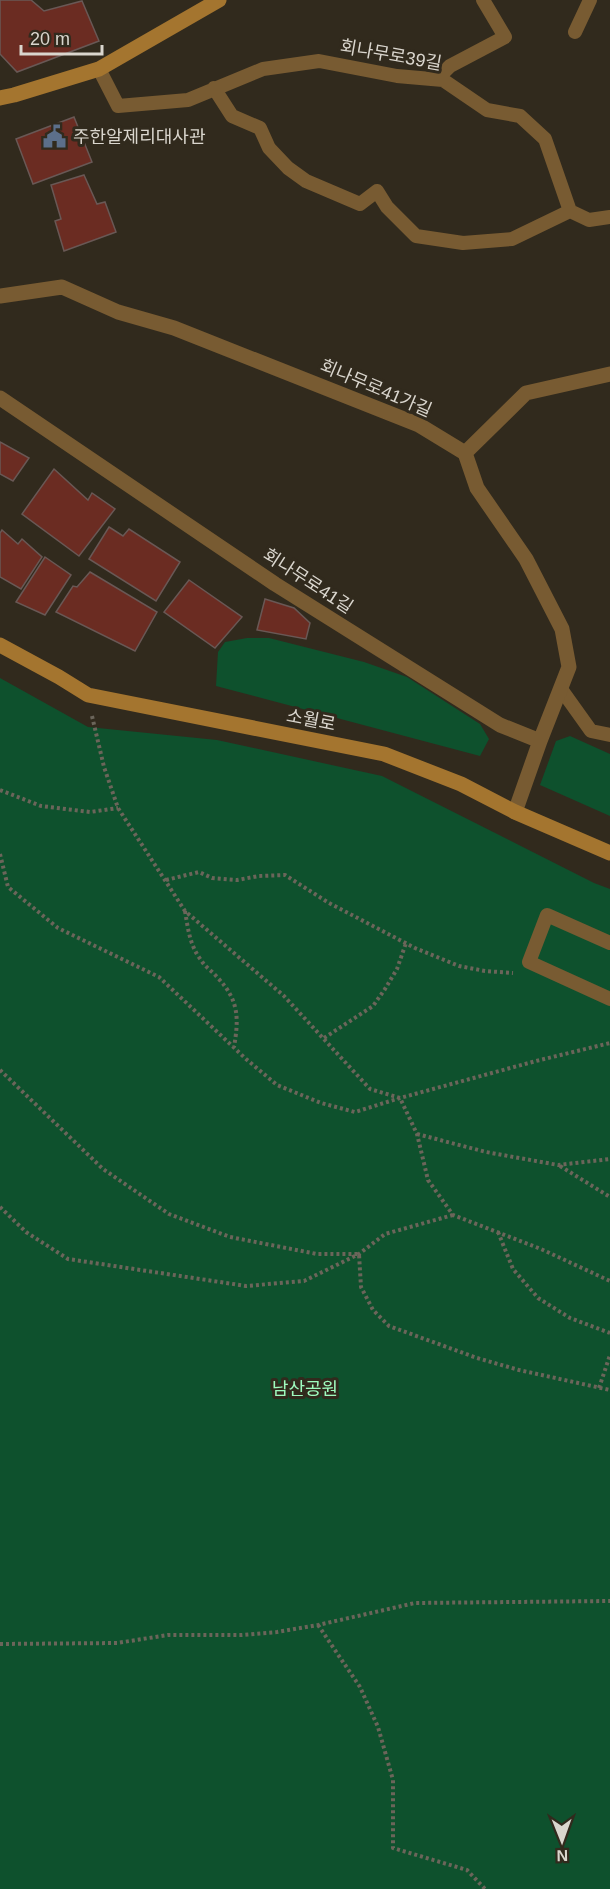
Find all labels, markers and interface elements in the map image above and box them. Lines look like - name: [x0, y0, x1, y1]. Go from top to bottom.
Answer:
- scale bar: [21, 18, 102, 56]
- text: 20 m: [30, 29, 70, 49]
- street label: 회나무로39길: [339, 36, 443, 74]
- public building icon: 주한알제리대사관: [42, 124, 68, 150]
- place label: 주한알제리대사관: [73, 127, 206, 147]
- street label: 회나무로41가길: [317, 355, 435, 421]
- street label: 회나무로41길: [259, 545, 357, 617]
- street label: 소월로: [285, 705, 337, 735]
- park label: 남산공원: [272, 1379, 338, 1399]
- north arrow: [532, 1811, 592, 1871]
- text: N: [556, 1847, 568, 1864]

